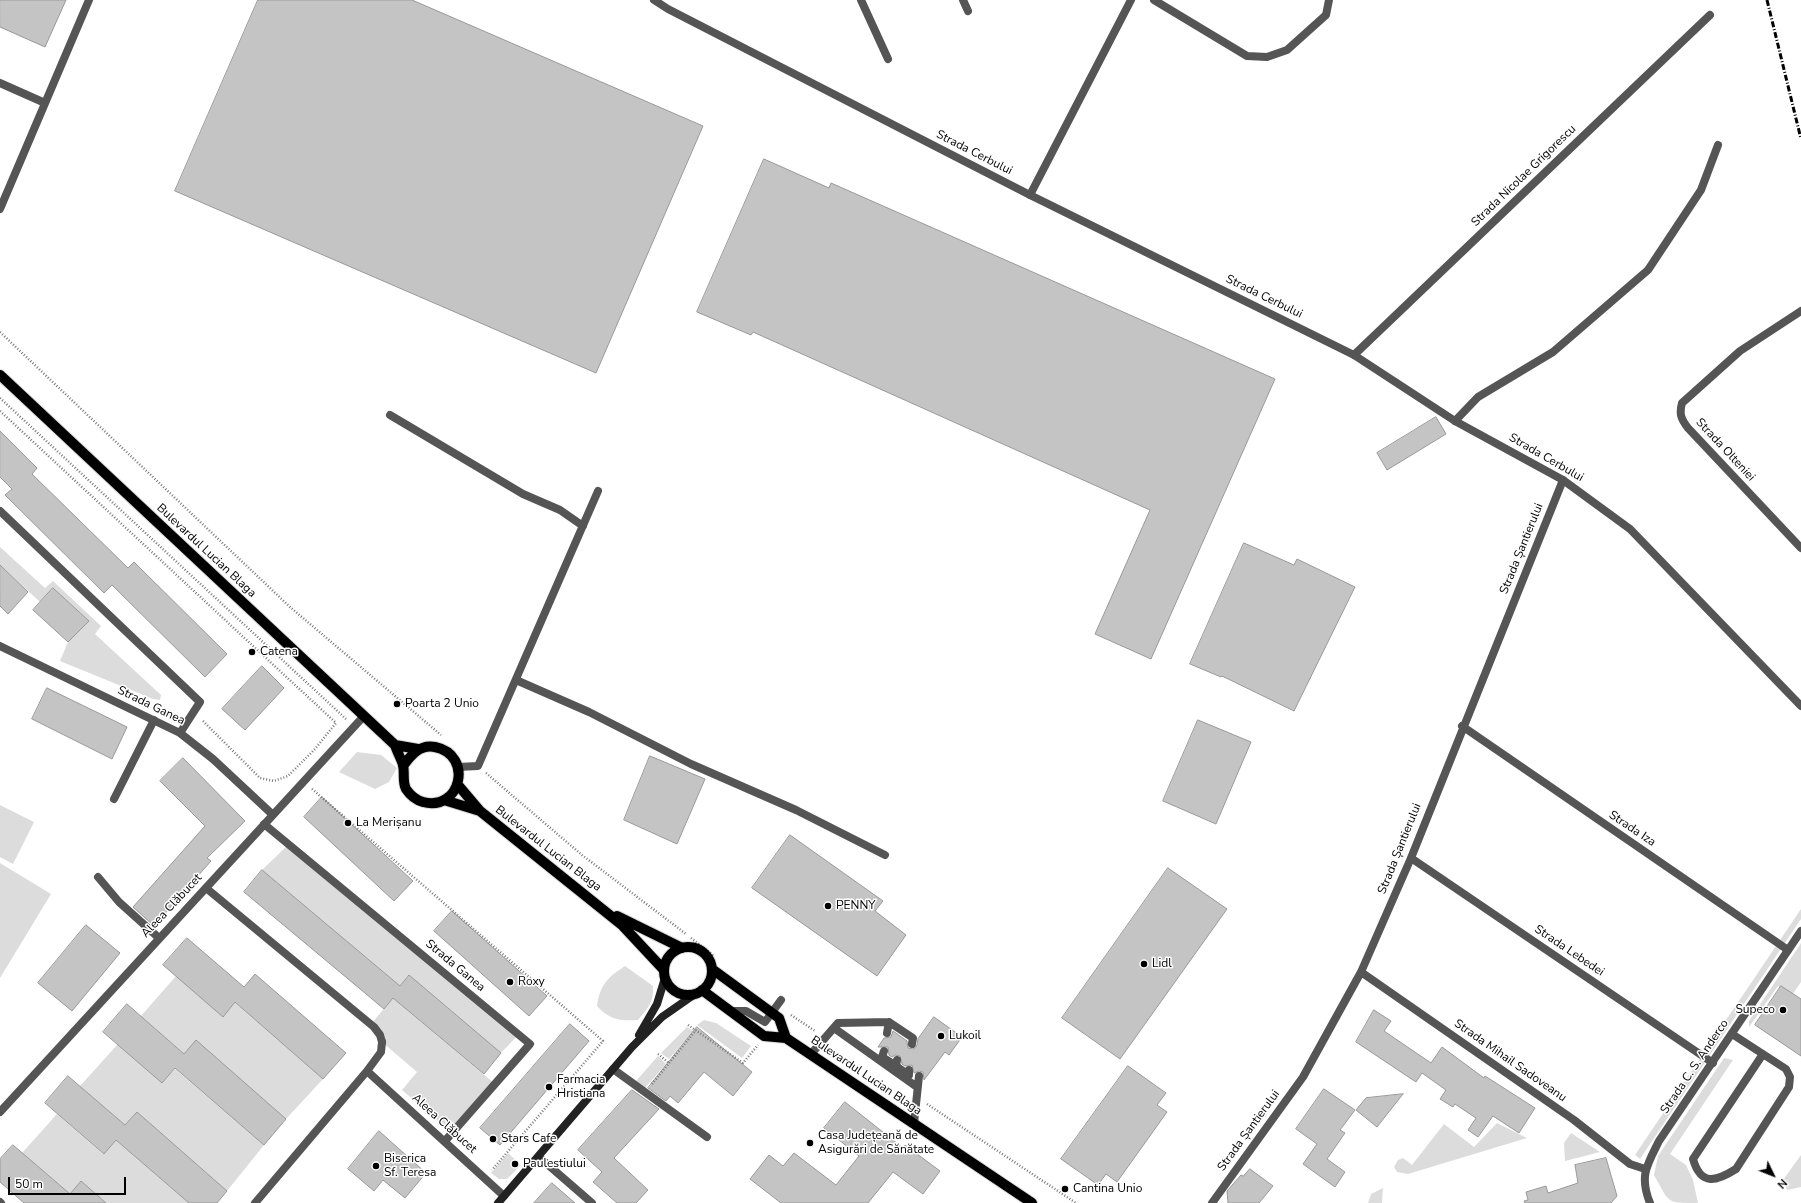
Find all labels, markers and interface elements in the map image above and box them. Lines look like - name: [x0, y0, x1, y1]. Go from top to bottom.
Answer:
- street label: Strada Nicolae Grigorescu: [1469, 122, 1579, 230]
- street label: Strada Cerbului: [933, 128, 1015, 178]
- street label: Strada Cerbului: [1223, 272, 1305, 322]
- street label: Strada Olteniei: [1692, 416, 1758, 484]
- street label: Strada Cerbului: [1506, 431, 1586, 485]
- street label: Bulevardul Lucian Blaga: [153, 501, 259, 601]
- street label: Strada Șantierului: [1497, 502, 1547, 596]
- place label: Catena: [260, 645, 298, 659]
- marker: Catena: [247, 647, 257, 657]
- street label: Strada Ganea: [115, 683, 187, 729]
- place label: Poarta 2 Unio: [405, 697, 479, 711]
- marker: Poarta 2 Unio: [392, 699, 402, 709]
- street label: Strada Șantierului: [1375, 802, 1425, 896]
- street label: Bulevardul Lucian Blaga: [492, 803, 604, 895]
- street label: Strada Iza: [1606, 808, 1658, 850]
- place label: La Merișanu: [356, 816, 421, 830]
- marker: La Merișanu: [343, 818, 353, 828]
- street label: Aleea Clăbucet: [139, 871, 205, 941]
- place label: PENNY: [836, 899, 876, 913]
- marker: PENNY: [823, 901, 833, 911]
- street label: Strada Lebedei: [1531, 922, 1607, 980]
- street label: Strada Ganea: [422, 937, 488, 995]
- place label: Lidl: [1152, 957, 1172, 971]
- marker: Lidl: [1139, 959, 1149, 969]
- place label: Roxy: [518, 975, 545, 989]
- marker: Roxy: [505, 977, 515, 987]
- place label: Supeco: [1735, 1003, 1775, 1017]
- marker: Supeco: [1778, 1005, 1788, 1015]
- street label: Strada Mihail Sadoveanu: [1451, 1017, 1569, 1105]
- street label: Strada C. S. Anderco: [1658, 1017, 1732, 1117]
- place label: Lukoil: [949, 1029, 981, 1043]
- marker: Lukoil: [936, 1031, 946, 1041]
- street label: Bulevardul Lucian Blaga: [808, 1033, 924, 1119]
- place label: Farmacia Hristiana: [557, 1073, 605, 1101]
- marker: Farmacia Hristiana: [544, 1082, 554, 1092]
- street label: Strada Șantierului: [1215, 1088, 1283, 1174]
- street label: Aleea Clăbucet: [409, 1091, 479, 1157]
- place label: Casa Județeană de Asigurări de Sănătate: [818, 1129, 934, 1157]
- place label: Stars Cafe: [501, 1132, 556, 1146]
- marker: Stars Cafe: [488, 1134, 498, 1144]
- marker: Casa Județeană de Asigurări de Sănătate: [805, 1138, 815, 1148]
- place label: Biserica Sf. Teresa: [384, 1152, 436, 1180]
- north arrow: [1753, 1155, 1793, 1195]
- place label: Paulestiului: [523, 1157, 586, 1171]
- marker: Paulestiului: [510, 1159, 520, 1169]
- marker: Biserica Sf. Teresa: [371, 1161, 381, 1171]
- scale bar: [10, 1169, 128, 1195]
- text: N: [1774, 1175, 1790, 1192]
- text: 50 m: [15, 1176, 43, 1192]
- place label: Cantina Unio: [1073, 1182, 1142, 1196]
- marker: Cantina Unio: [1060, 1184, 1070, 1194]

